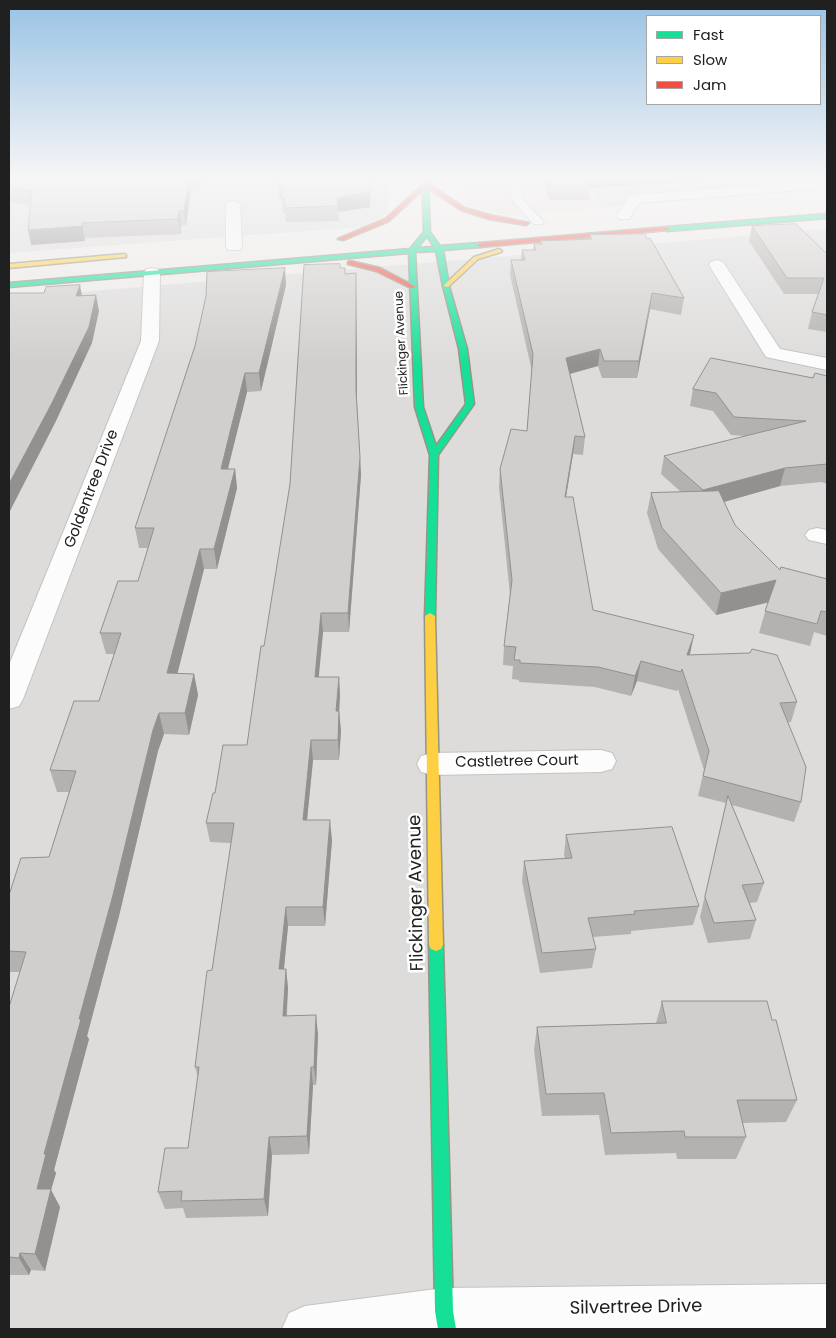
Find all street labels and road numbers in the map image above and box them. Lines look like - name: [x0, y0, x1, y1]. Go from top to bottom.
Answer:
- street label: Flickinger Avenue: [392, 291, 412, 395]
- street label: Goldentree Drive: [61, 427, 123, 551]
- street label: Castletree Court: [455, 752, 579, 772]
- street label: Flickinger Avenue: [405, 815, 429, 971]
- street label: Silvertree Drive: [569, 1296, 703, 1320]

